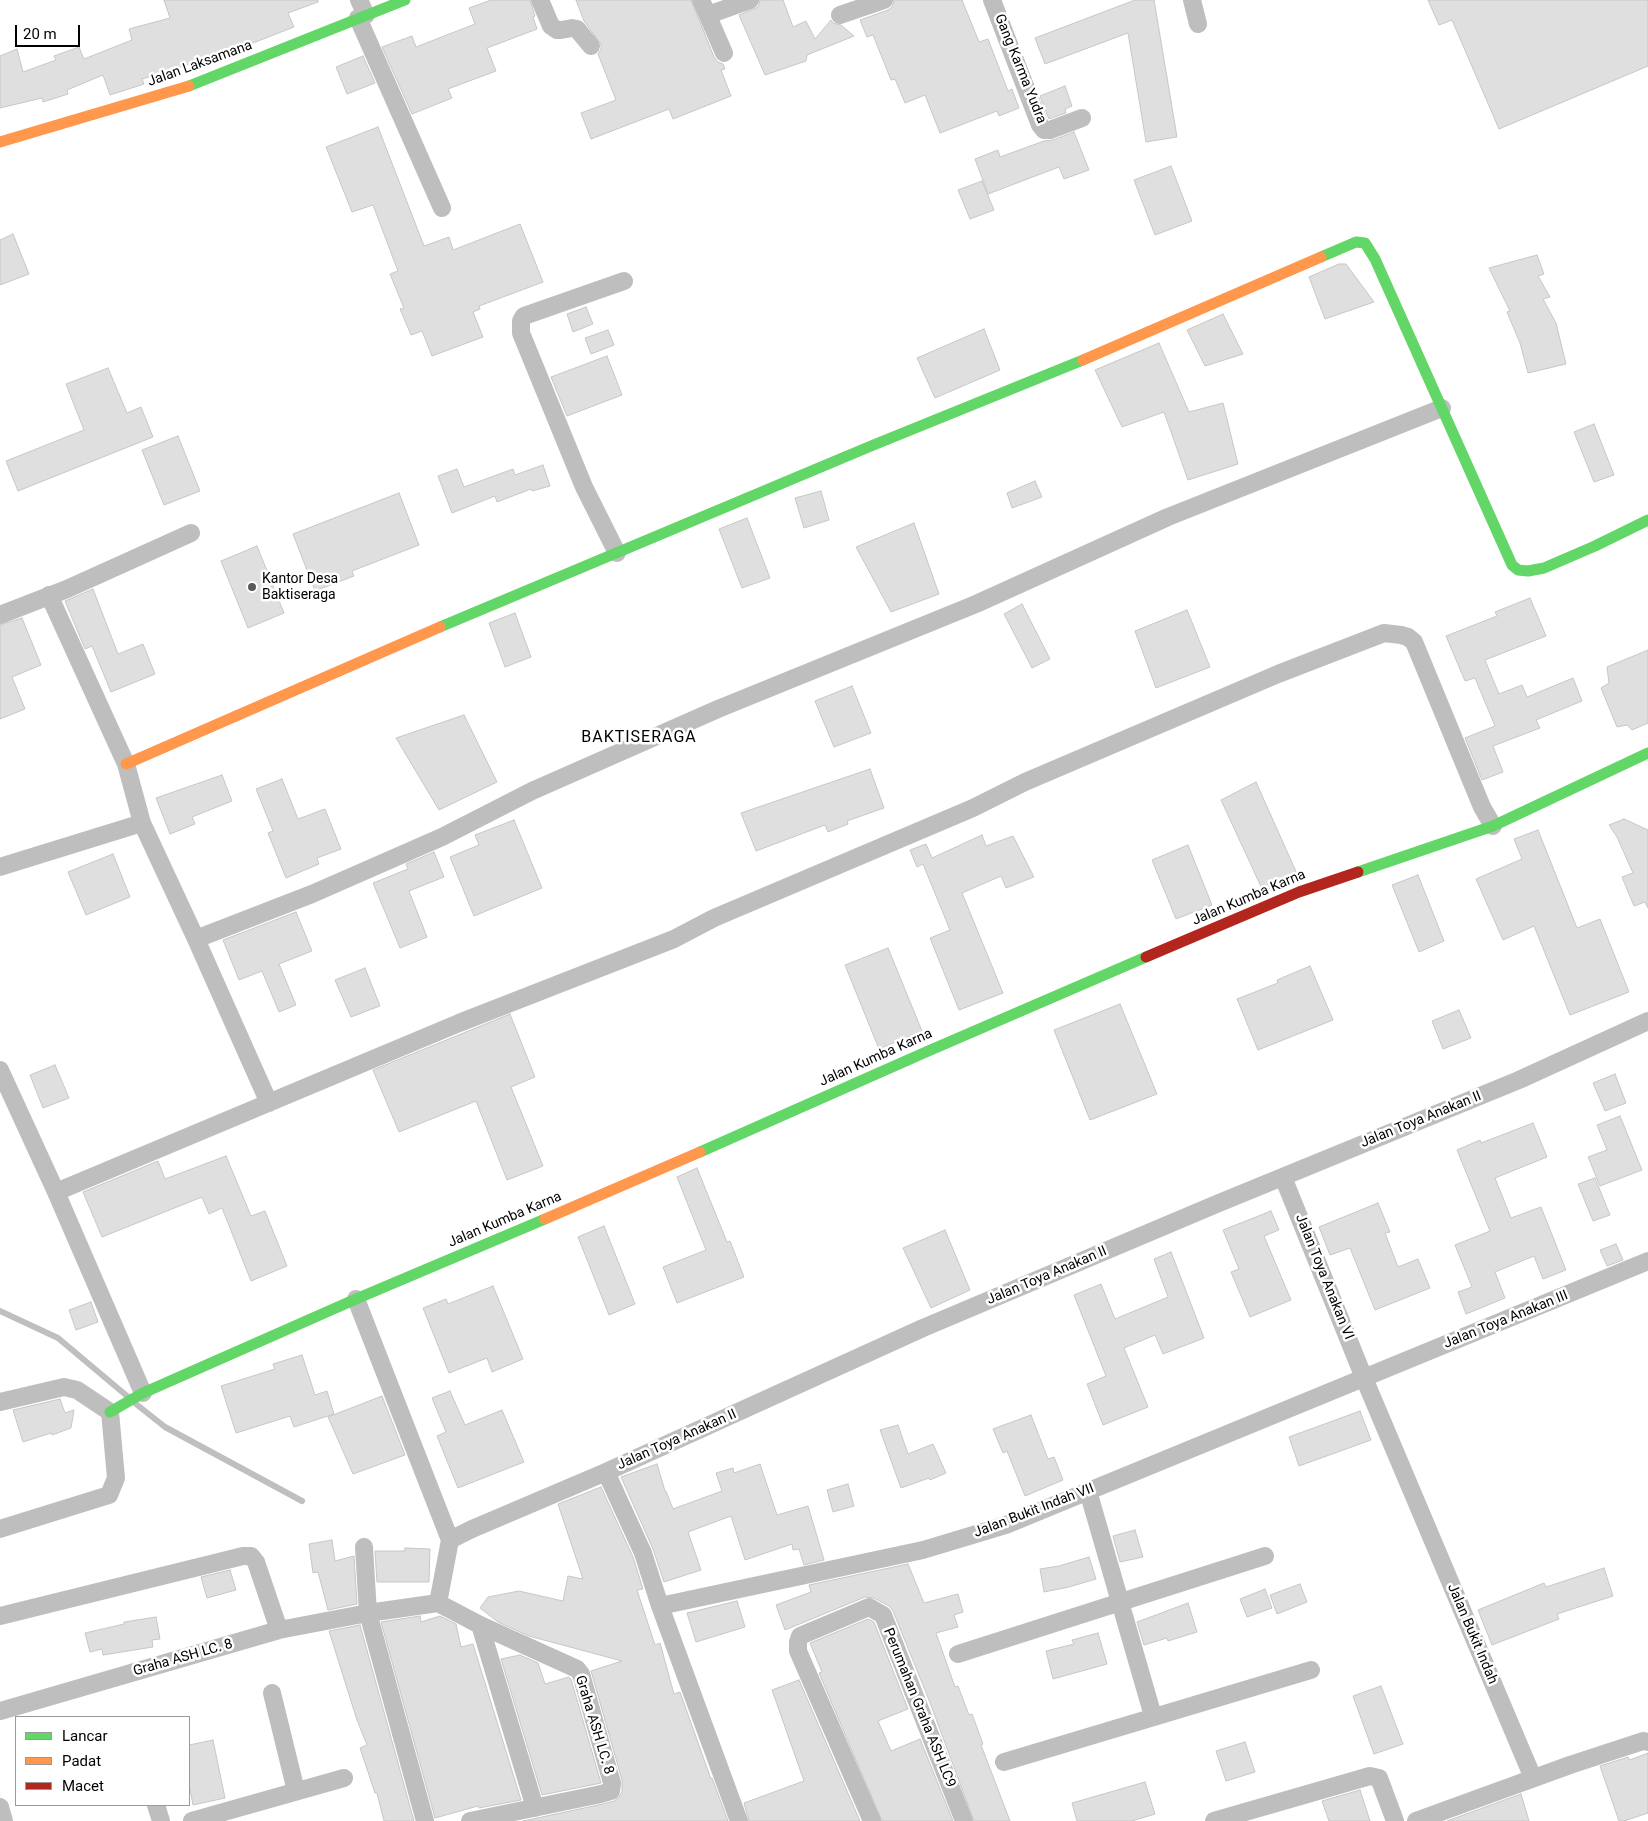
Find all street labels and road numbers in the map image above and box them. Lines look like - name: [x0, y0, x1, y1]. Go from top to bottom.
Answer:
- street label: Gang Karma Yudra: [990, 12, 1050, 126]
- street label: Jalan Laksamana: [145, 37, 255, 91]
- street label: Jalan Kumba Karna: [1190, 867, 1308, 929]
- street label: Jalan Kumba Karna: [817, 1026, 935, 1090]
- street label: Jalan Toya Anakan II: [1358, 1088, 1484, 1152]
- street label: Jalan Kumba Karna: [446, 1189, 564, 1251]
- street label: Jalan Toya Anakan VI: [1291, 1212, 1357, 1342]
- street label: Jalan Toya Anakan II: [984, 1243, 1110, 1309]
- street label: Jalan Toya Anakan III: [1441, 1287, 1571, 1353]
- street label: Jalan Toya Anakan II: [615, 1406, 739, 1474]
- street label: Jalan Bukit Indah VII: [972, 1480, 1096, 1542]
- street label: Jalan Bukit Indah: [1443, 1581, 1501, 1687]
- street label: Perumahan Graha ASH LC9: [879, 1626, 959, 1790]
- street label: Graha ASH LC. 8: [131, 1636, 235, 1680]
- street label: Graha ASH LC. 8: [571, 1674, 617, 1776]

